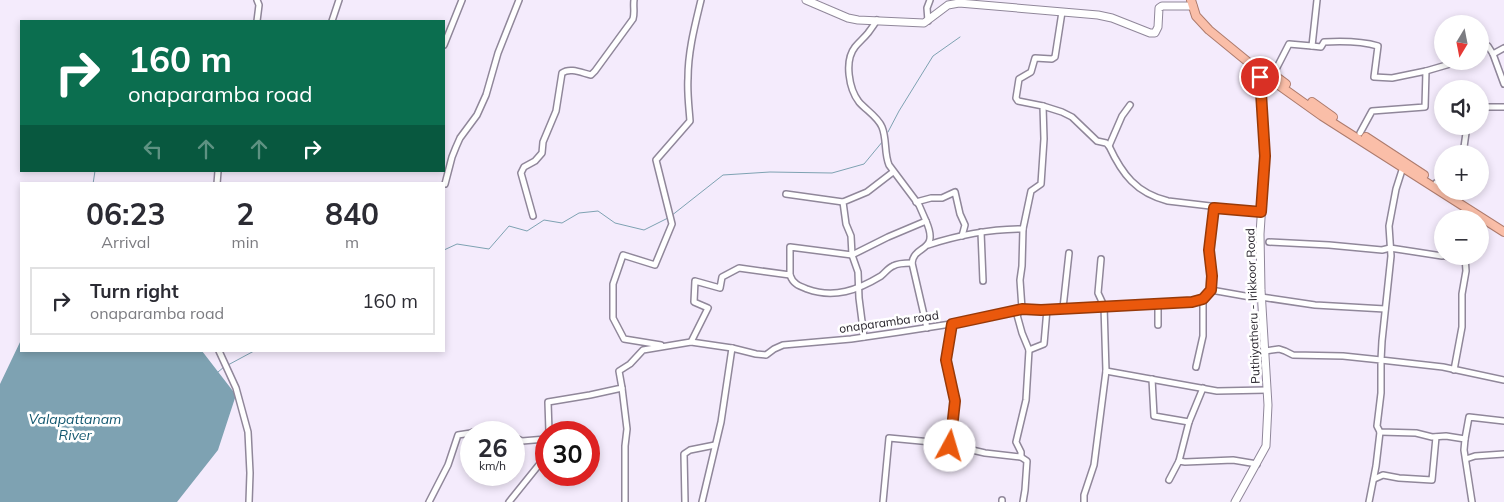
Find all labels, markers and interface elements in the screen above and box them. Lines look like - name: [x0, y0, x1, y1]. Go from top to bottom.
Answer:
- north arrow: [1434, 15, 1489, 70]
- map controls: [1434, 15, 1489, 265]
- text: 160 m: [128, 37, 232, 81]
- icon: right: [45, 40, 110, 105]
- pin: [1239, 56, 1281, 98]
- icon: arrive: [1246, 63, 1274, 91]
- text: onaparamba road: [128, 80, 312, 108]
- button: sound: [1434, 80, 1489, 135]
- icon: left: [139, 135, 167, 163]
- icon: ahead: [192, 135, 220, 163]
- icon: ahead: [245, 135, 273, 163]
- icon: right: [298, 135, 326, 163]
- button: +: [1434, 145, 1489, 200]
- text: 06:23: [86, 195, 166, 233]
- text: 2: [236, 195, 254, 233]
- text: 840: [325, 195, 379, 233]
- button: −: [1434, 210, 1489, 265]
- street label: Puthiyatheru - Irikkoor Road: [1242, 228, 1263, 384]
- text: Arrival: [101, 232, 150, 252]
- text: min: [232, 232, 259, 252]
- text: m: [345, 232, 359, 252]
- text: Turn right: [90, 279, 179, 303]
- icon: right: [47, 287, 75, 315]
- text: 160 m: [362, 289, 418, 313]
- text: onaparamba road: [90, 303, 224, 323]
- street label: onaparamba road: [838, 307, 940, 336]
- water label: Valapattanam River: [29, 410, 121, 444]
- position arrow: [923, 419, 975, 471]
- speed limit sign: 30: [535, 421, 600, 486]
- text: 26: [477, 432, 508, 463]
- text: km/h: [479, 458, 506, 473]

